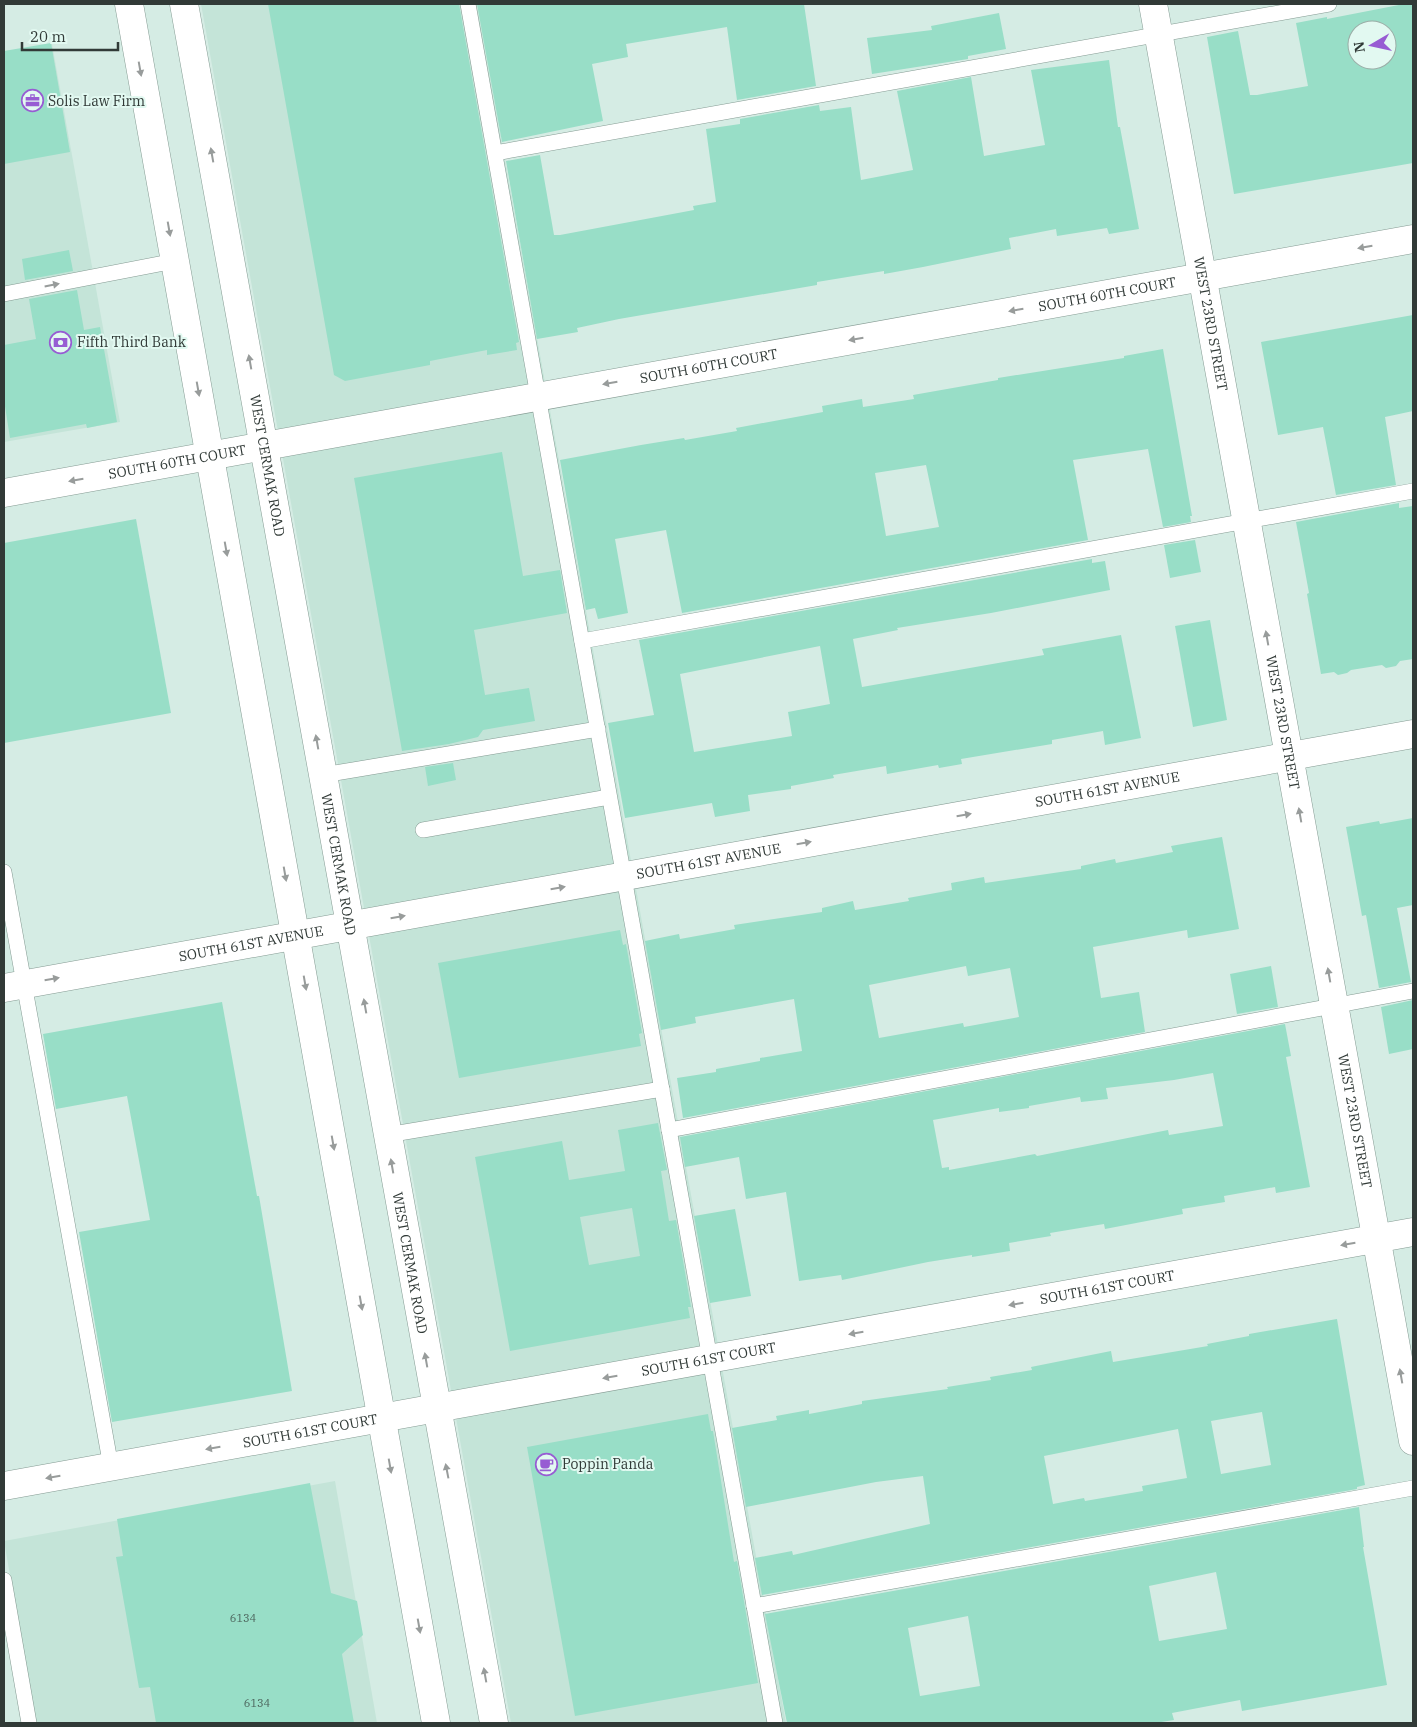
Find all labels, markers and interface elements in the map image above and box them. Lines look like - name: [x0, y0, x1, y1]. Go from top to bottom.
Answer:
- scale bar: [22, 20, 119, 52]
- north arrow: [1347, 20, 1397, 70]
- text: 20 m: [30, 27, 66, 46]
- text: N: [1349, 40, 1369, 54]
- one-way arrow: [137, 61, 145, 77]
- office icon: Solis Law Firm: [20, 89, 44, 113]
- place label: Solis Law Firm: [48, 92, 145, 110]
- one-way arrow: [207, 147, 215, 163]
- one-way arrow: [165, 221, 173, 237]
- one-way arrow: [1357, 244, 1373, 252]
- street label: WEST 23RD STREET: [1190, 255, 1232, 392]
- street label: SOUTH 60TH COURT: [1037, 273, 1178, 315]
- one-way arrow: [44, 280, 60, 288]
- one-way arrow: [1008, 306, 1023, 314]
- bank icon: Fifth Third Bank: [49, 330, 73, 354]
- place label: Fifth Third Bank: [77, 333, 187, 351]
- one-way arrow: [848, 335, 864, 343]
- street label: SOUTH 60TH COURT: [638, 345, 779, 387]
- one-way arrow: [245, 354, 253, 370]
- one-way arrow: [601, 379, 617, 387]
- one-way arrow: [194, 381, 202, 397]
- street label: WEST CERMAK ROAD: [246, 393, 289, 538]
- street label: SOUTH 60TH COURT: [107, 441, 248, 483]
- one-way arrow: [67, 476, 83, 484]
- one-way arrow: [223, 541, 231, 557]
- one-way arrow: [1263, 629, 1271, 645]
- street label: WEST 23RD STREET: [1262, 654, 1304, 791]
- one-way arrow: [313, 735, 321, 750]
- street label: SOUTH 61ST AVENUE: [1033, 767, 1181, 811]
- street label: WEST CERMAK ROAD: [317, 792, 360, 937]
- one-way arrow: [1295, 806, 1303, 822]
- one-way arrow: [957, 810, 973, 818]
- street label: SOUTH 61ST AVENUE: [635, 839, 782, 883]
- one-way arrow: [797, 839, 813, 847]
- one-way arrow: [282, 867, 290, 883]
- one-way arrow: [551, 883, 567, 891]
- one-way arrow: [391, 912, 407, 920]
- street label: SOUTH 61ST AVENUE: [177, 922, 325, 965]
- one-way arrow: [1324, 966, 1332, 982]
- one-way arrow: [44, 975, 59, 983]
- one-way arrow: [301, 976, 309, 992]
- one-way arrow: [360, 997, 368, 1013]
- street label: WEST 23RD STREET: [1334, 1052, 1376, 1189]
- one-way arrow: [330, 1136, 338, 1152]
- one-way arrow: [388, 1157, 396, 1173]
- street label: WEST CERMAK ROAD: [388, 1190, 432, 1335]
- one-way arrow: [1340, 1241, 1356, 1249]
- street label: SOUTH 61ST COURT: [1038, 1266, 1176, 1308]
- one-way arrow: [358, 1296, 366, 1312]
- one-way arrow: [1008, 1300, 1024, 1308]
- one-way arrow: [848, 1329, 864, 1337]
- street label: SOUTH 61ST COURT: [640, 1338, 778, 1380]
- one-way arrow: [422, 1352, 430, 1368]
- one-way arrow: [1397, 1367, 1405, 1383]
- one-way arrow: [602, 1373, 618, 1381]
- street label: SOUTH 61ST COURT: [241, 1410, 379, 1452]
- one-way arrow: [205, 1445, 221, 1453]
- cafe icon: Poppin Panda: [534, 1452, 558, 1476]
- place label: Poppin Panda: [562, 1455, 654, 1473]
- one-way arrow: [387, 1458, 395, 1474]
- one-way arrow: [442, 1463, 450, 1479]
- one-way arrow: [45, 1474, 61, 1482]
- house number: 6134: [230, 1611, 257, 1625]
- one-way arrow: [415, 1618, 423, 1634]
- one-way arrow: [480, 1667, 488, 1683]
- house number: 6134: [244, 1696, 271, 1710]

